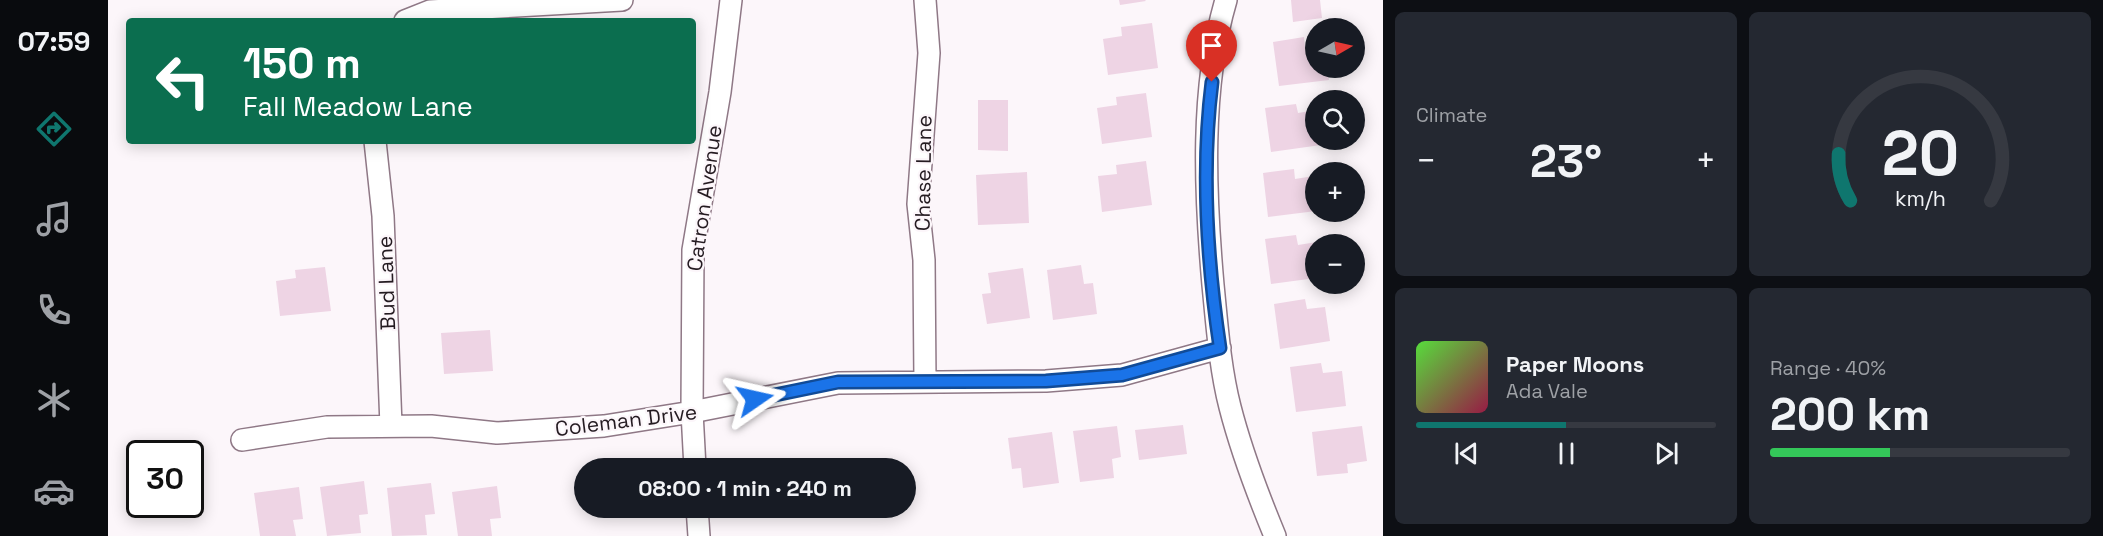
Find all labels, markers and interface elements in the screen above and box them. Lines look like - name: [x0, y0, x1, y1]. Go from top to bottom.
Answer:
- north arrow: [1305, 18, 1365, 78]
- map controls: [1305, 18, 1365, 294]
- pin: [1186, 20, 1237, 82]
- text: 07:59: [18, 24, 90, 59]
- icon: arrive: [1195, 29, 1228, 62]
- text: 150 m: [243, 37, 361, 90]
- icon: left: [144, 42, 222, 120]
- text: Fall Meadow Lane: [243, 89, 473, 124]
- button: search: [1305, 90, 1365, 150]
- text: Climate: [1416, 102, 1487, 128]
- icon: directions: [33, 108, 75, 150]
- text: 20: [1881, 114, 1959, 193]
- street label: Chase Lane: [908, 115, 938, 231]
- street label: Catron Avenue: [680, 123, 728, 273]
- text: 23°: [1530, 133, 1602, 190]
- text: −: [1416, 140, 1436, 182]
- text: +: [1696, 140, 1716, 182]
- button: +: [1305, 162, 1365, 222]
- text: km/h: [1894, 185, 1946, 212]
- icon: music: [33, 198, 75, 240]
- button: −: [1305, 234, 1365, 294]
- street label: Bud Lane: [371, 235, 401, 331]
- icon: phone: [33, 289, 75, 331]
- text: Paper Moons: [1506, 350, 1644, 378]
- text: Range · 40%: [1770, 355, 1886, 381]
- position arrow: [723, 367, 787, 431]
- text: Ada Vale: [1506, 378, 1588, 404]
- icon: climate: [33, 379, 75, 421]
- text: 200 km: [1770, 386, 1930, 443]
- street label: Coleman Drive: [554, 398, 698, 442]
- icon: previous: [1450, 437, 1483, 470]
- icon: pause: [1550, 437, 1583, 470]
- icon: next: [1650, 437, 1683, 470]
- speed limit sign: 30: [126, 440, 204, 518]
- icon: car: [33, 470, 75, 512]
- text: 08:00 · 1 min · 240 m: [638, 474, 852, 502]

